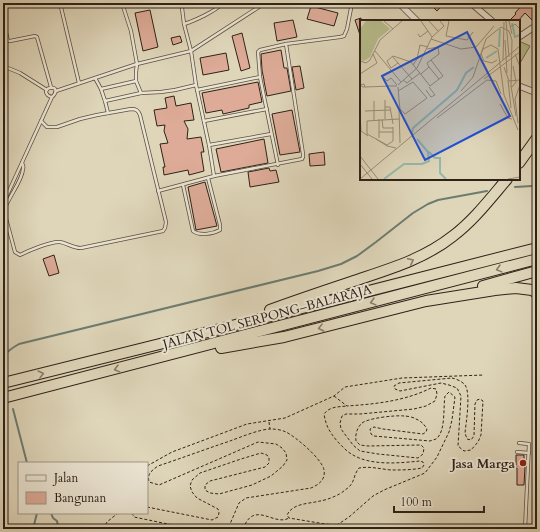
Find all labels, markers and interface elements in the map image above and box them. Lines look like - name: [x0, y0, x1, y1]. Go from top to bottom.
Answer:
- inset map: [360, 20, 520, 180]
- one-way arrow: [406, 258, 414, 266]
- one-way arrow: [496, 264, 503, 273]
- street label: JALAN TOL SERPONG–BALARAJA: [159, 280, 374, 354]
- one-way arrow: [370, 297, 377, 306]
- one-way arrow: [318, 323, 324, 331]
- one-way arrow: [113, 364, 120, 373]
- one-way arrow: [38, 370, 44, 378]
- place label: Jasa Marga: [449, 455, 516, 473]
- marker: Jasa Marga: [518, 458, 528, 468]
- legend: [18, 462, 148, 514]
- text: Jalan: [52, 470, 78, 486]
- scale bar: [394, 488, 484, 514]
- text: Bangunan: [54, 490, 106, 506]
- text: 100 m: [400, 494, 433, 510]

